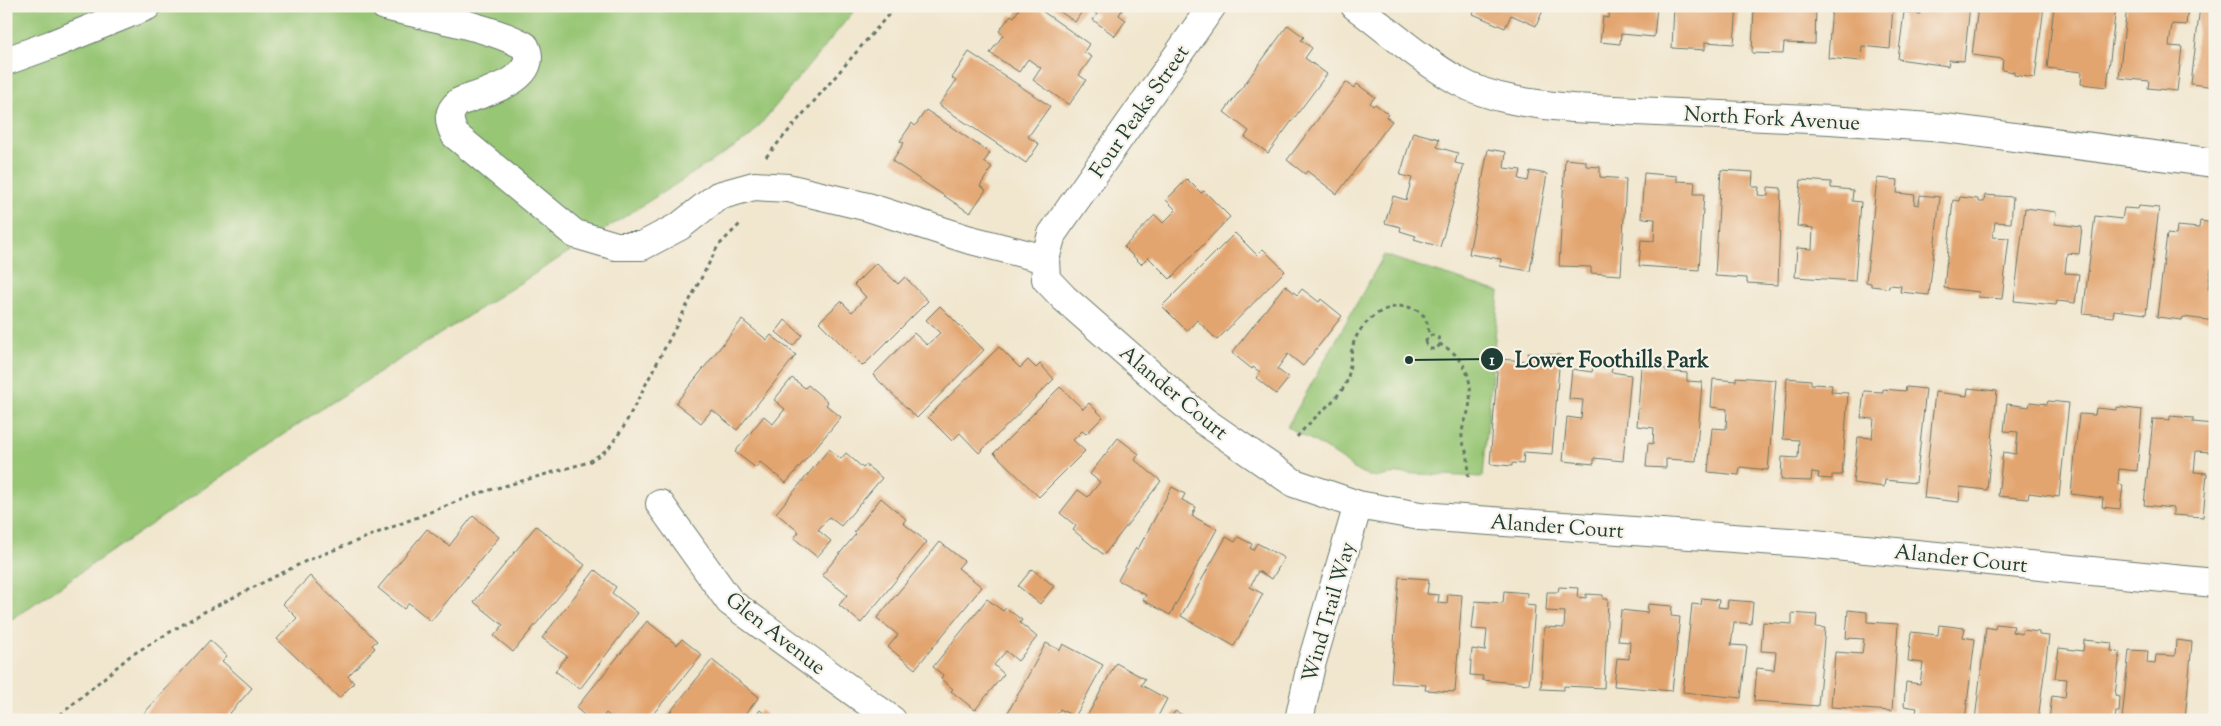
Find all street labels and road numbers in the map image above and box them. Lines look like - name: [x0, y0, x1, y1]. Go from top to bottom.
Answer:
- street label: Four Peaks Street: [1084, 40, 1198, 185]
- street label: North Fork Avenue: [1683, 100, 1861, 140]
- street label: Alander Court: [1112, 339, 1234, 448]
- street label: Alander Court: [1489, 508, 1625, 548]
- street label: Wind Trail Way: [1295, 538, 1365, 687]
- street label: Alander Court: [1893, 538, 2029, 582]
- street label: Glen Avenue: [718, 586, 831, 683]

